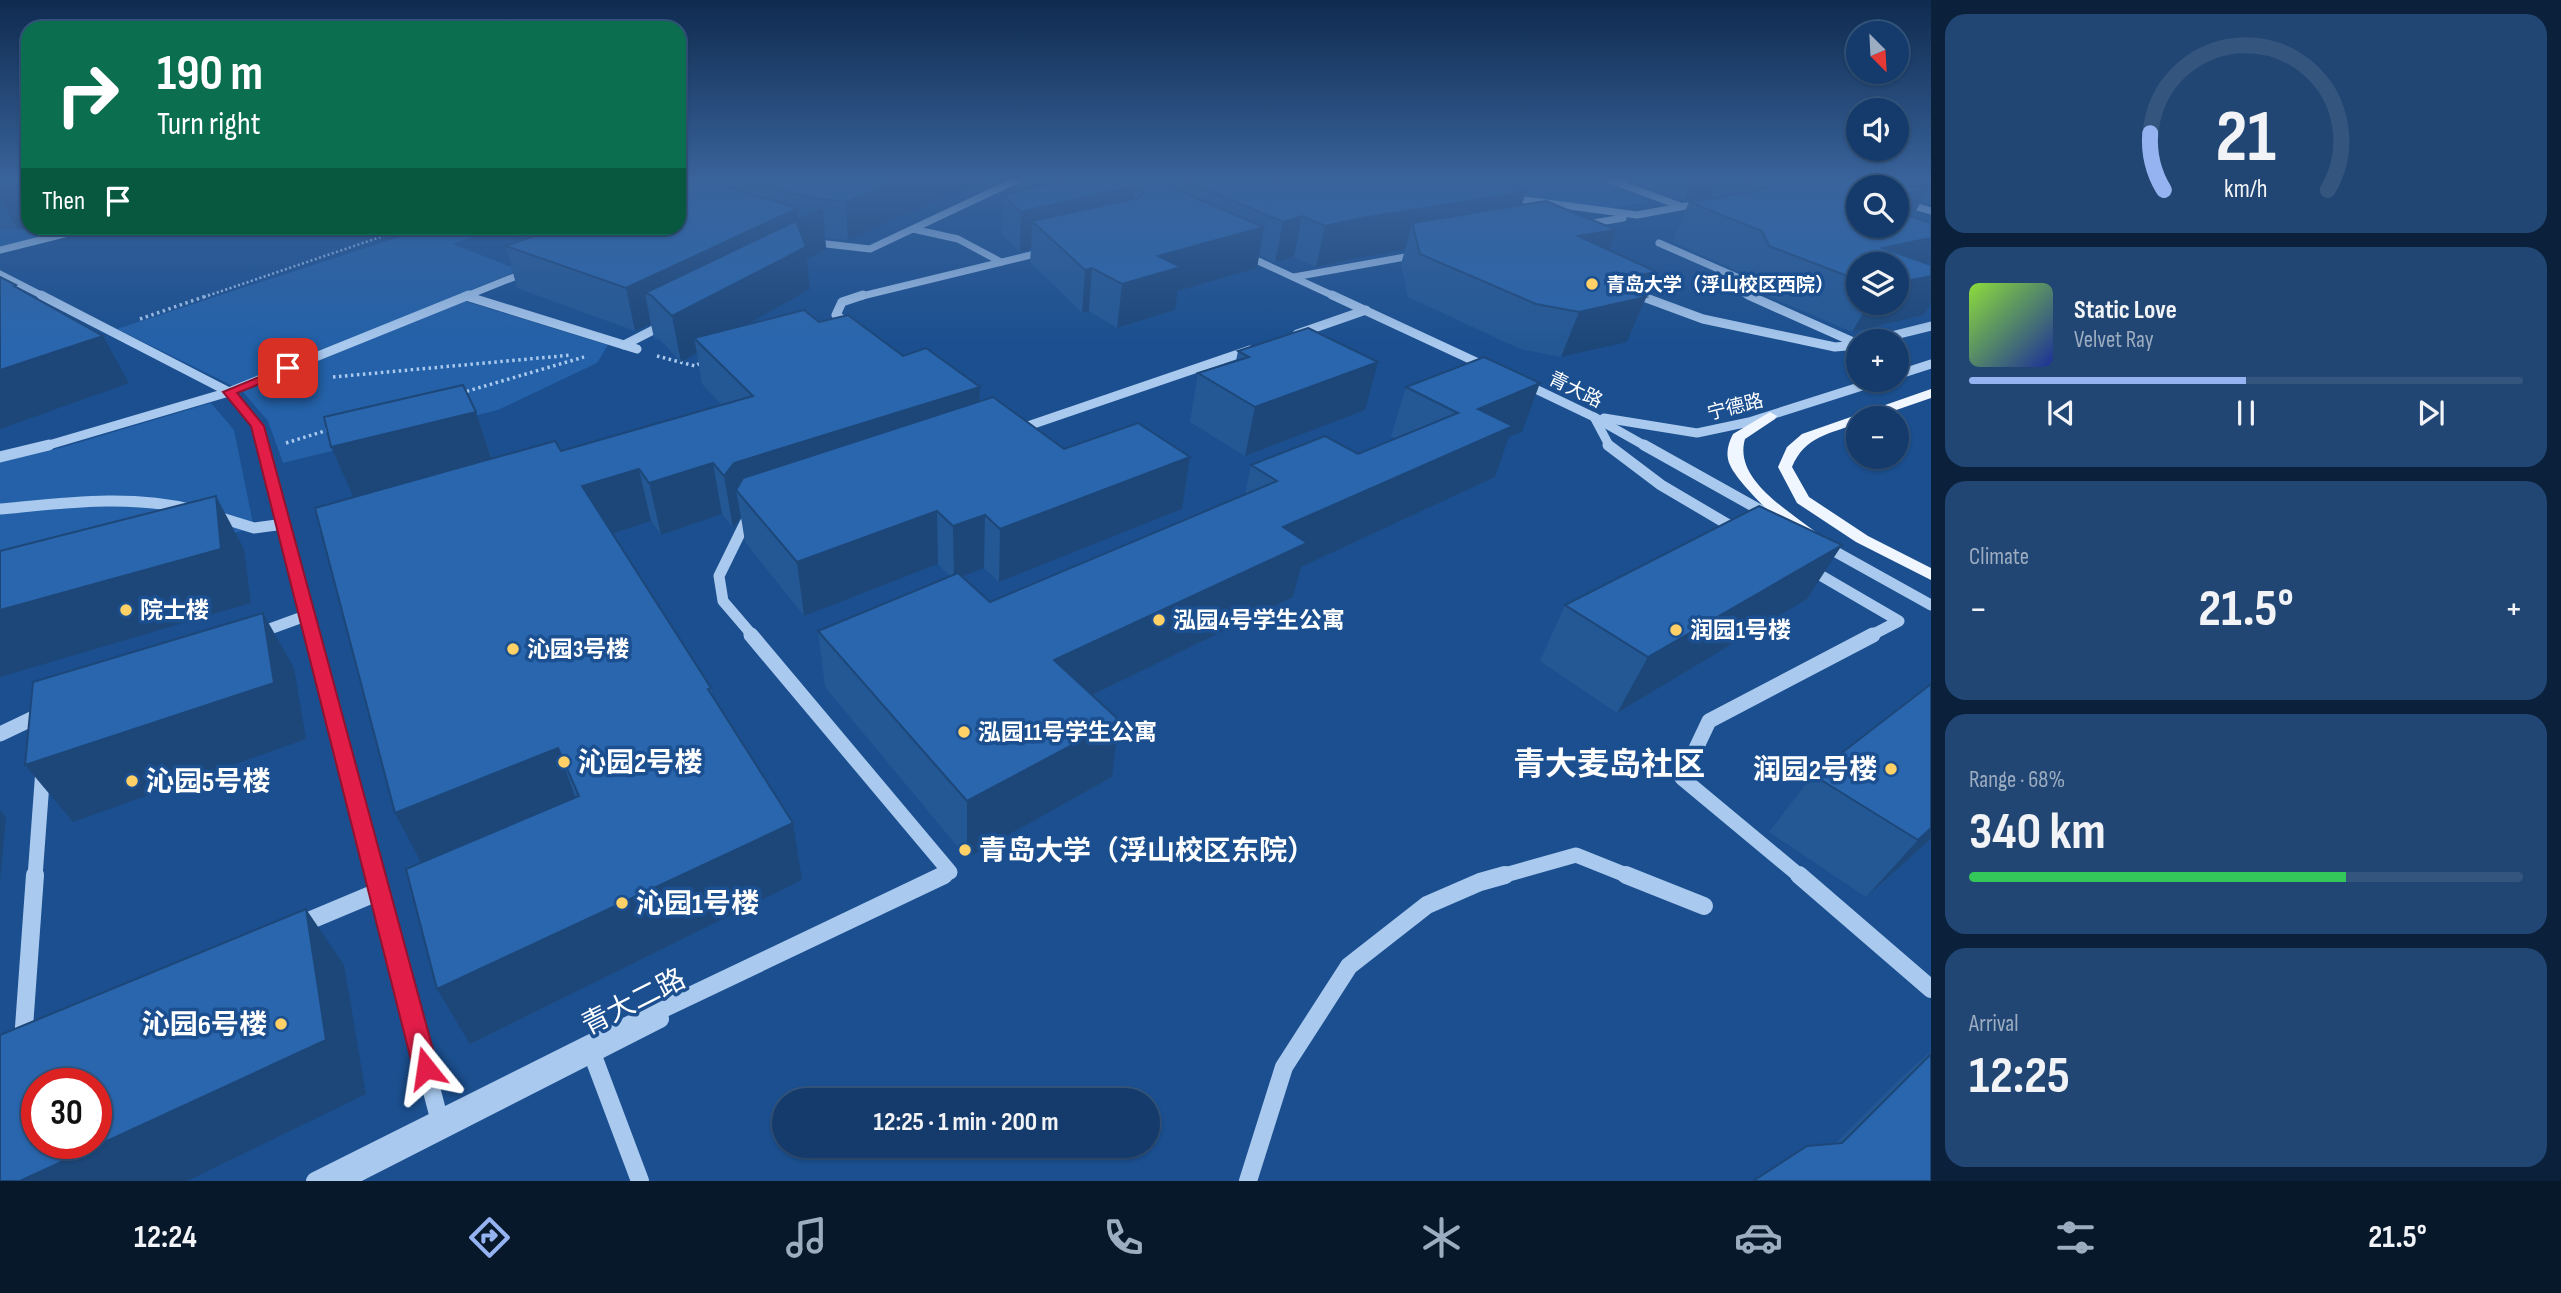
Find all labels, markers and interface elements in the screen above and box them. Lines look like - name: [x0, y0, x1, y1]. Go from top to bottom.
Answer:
- north arrow: [1846, 21, 1909, 84]
- map controls: [1846, 21, 1909, 469]
- text: 190 m: [157, 45, 263, 104]
- icon: right: [42, 49, 133, 140]
- text: 21: [2216, 94, 2276, 182]
- button: sound: [1846, 98, 1909, 161]
- text: Turn right: [157, 105, 261, 144]
- text: km/h: [2224, 174, 2268, 205]
- button: search: [1846, 175, 1909, 238]
- icon: arrive: [99, 182, 137, 220]
- text: Then: [42, 186, 85, 217]
- button: layers: [1846, 252, 1909, 315]
- place label: 青岛大学（浮山校区西院）: [1606, 274, 1834, 297]
- marker: 青岛大学（浮山校区西院）: [1584, 276, 1600, 292]
- text: Static Love: [2074, 295, 2177, 326]
- text: Velvet Ray: [2074, 326, 2154, 354]
- button: +: [1846, 329, 1909, 392]
- pin: [258, 338, 318, 398]
- icon: arrive: [269, 349, 307, 387]
- street label: 青大路: [1545, 368, 1606, 413]
- street label: 宁德路: [1705, 389, 1766, 426]
- icon: previous: [2042, 394, 2080, 432]
- icon: pause: [2227, 394, 2265, 432]
- icon: next: [2412, 394, 2450, 432]
- button: −: [1846, 406, 1909, 469]
- text: Climate: [1969, 543, 2029, 571]
- text: 21.5°: [2198, 578, 2294, 641]
- text: −: [1969, 587, 1988, 632]
- text: +: [2504, 587, 2523, 632]
- place label: 院士楼: [140, 597, 209, 625]
- marker: 院士楼: [118, 602, 134, 618]
- place label: 泓园4号学生公寓: [1173, 607, 1345, 635]
- marker: 泓园4号学生公寓: [1151, 612, 1167, 628]
- place label: 润园1号楼: [1690, 617, 1791, 645]
- marker: 润园1号楼: [1668, 622, 1684, 638]
- place label: 沁园3号楼: [527, 636, 629, 664]
- marker: 沁园3号楼: [505, 641, 521, 657]
- place label: 泓园11号学生公寓: [978, 719, 1157, 747]
- marker: 泓园11号学生公寓: [956, 724, 972, 740]
- district label: 青大麦岛社区: [1513, 746, 1705, 785]
- place label: 沁园2号楼: [578, 747, 702, 780]
- marker: 沁园2号楼: [556, 754, 572, 770]
- place label: 润园2号楼: [1753, 754, 1877, 787]
- marker: 润园2号楼: [1883, 761, 1899, 777]
- place label: 沁园5号楼: [146, 766, 270, 799]
- text: Range · 68%: [1969, 766, 2065, 794]
- marker: 沁园5号楼: [124, 773, 140, 789]
- text: 340 km: [1969, 801, 2106, 864]
- place label: 青岛大学（浮山校区东院）: [979, 835, 1315, 868]
- marker: 青岛大学（浮山校区东院）: [957, 842, 973, 858]
- place label: 沁园1号楼: [636, 888, 759, 921]
- marker: 沁园1号楼: [614, 895, 630, 911]
- street label: 青大二路: [576, 962, 691, 1042]
- place label: 沁园6号楼: [142, 1009, 267, 1042]
- text: Arrival: [1969, 1010, 2018, 1038]
- marker: 沁园6号楼: [273, 1016, 289, 1032]
- position arrow: [389, 1031, 463, 1105]
- text: 12:25: [1969, 1045, 2070, 1108]
- speed limit sign: 30: [21, 1068, 112, 1159]
- text: 12:25 · 1 min · 200 m: [874, 1107, 1058, 1138]
- icon: directions: [465, 1213, 514, 1262]
- icon: music: [782, 1213, 831, 1262]
- icon: phone: [1099, 1213, 1148, 1262]
- icon: climate: [1417, 1213, 1466, 1262]
- icon: car: [1734, 1213, 1783, 1262]
- icon: filters: [2051, 1213, 2100, 1262]
- text: 12:24: [134, 1218, 197, 1257]
- text: 21.5°: [2368, 1218, 2427, 1257]

